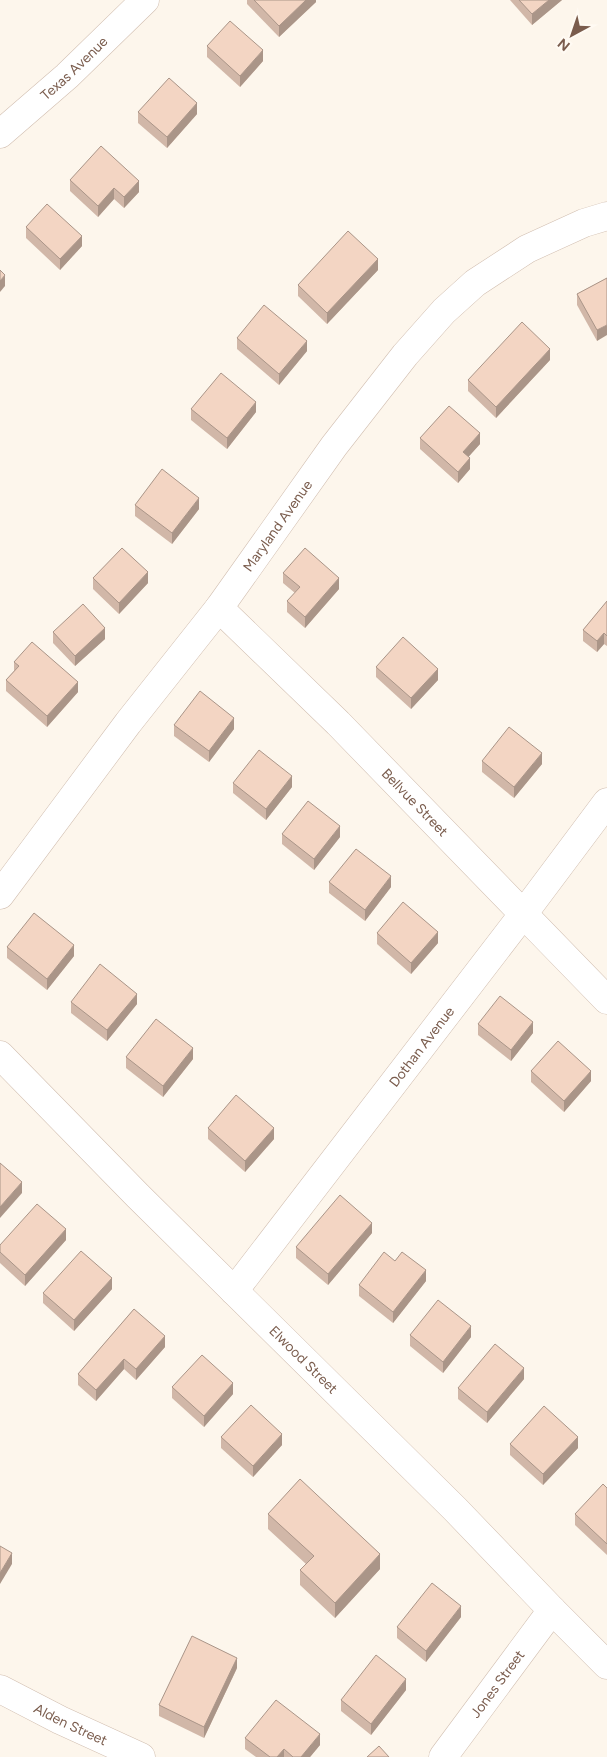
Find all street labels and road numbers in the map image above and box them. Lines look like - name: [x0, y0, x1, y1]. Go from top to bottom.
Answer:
- street label: Texas Avenue: [37, 33, 111, 104]
- street label: Maryland Avenue: [239, 476, 316, 575]
- street label: Bellvue Street: [378, 765, 452, 840]
- street label: Dothan Avenue: [385, 1003, 458, 1090]
- street label: Elwood Street: [266, 1322, 341, 1397]
- street label: Jones Street: [467, 1647, 528, 1721]
- street label: Alden Street: [31, 1700, 110, 1749]

